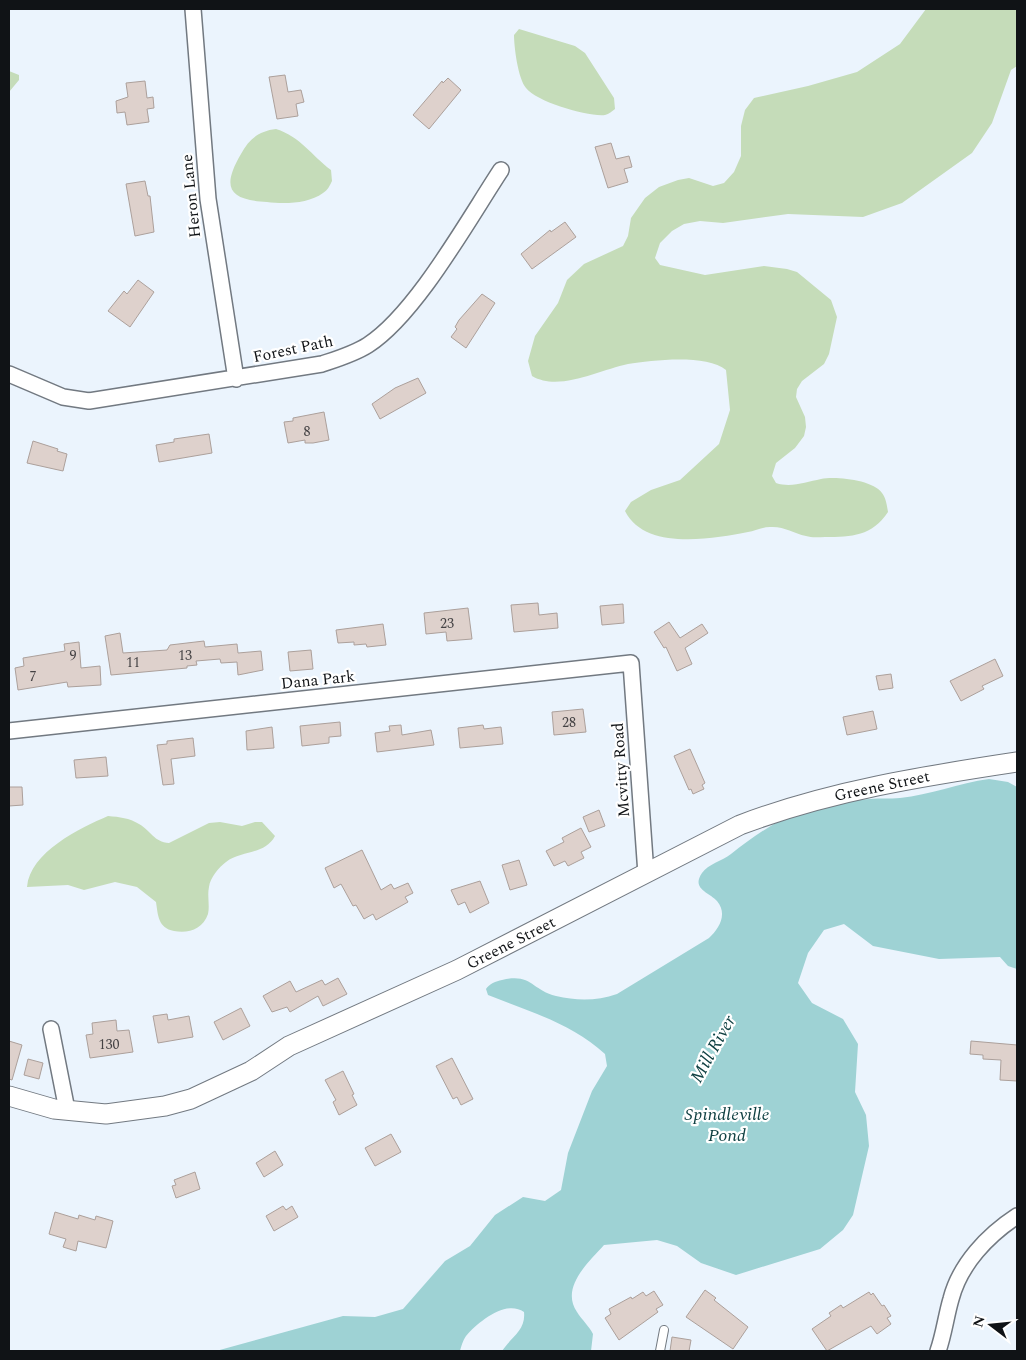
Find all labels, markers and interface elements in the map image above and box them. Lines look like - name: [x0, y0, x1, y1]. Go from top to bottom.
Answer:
- street label: Heron Lane: [175, 153, 207, 239]
- street label: Forest Path: [251, 329, 335, 369]
- house number: 8: [304, 421, 311, 442]
- house number: 23: [440, 613, 454, 634]
- house number: 9: [70, 645, 77, 666]
- house number: 13: [178, 645, 192, 666]
- house number: 11: [126, 652, 140, 673]
- street label: Dana Park: [280, 664, 356, 696]
- house number: 7: [30, 666, 37, 687]
- house number: 28: [562, 712, 576, 733]
- street label: Mcvitty Road: [606, 722, 636, 818]
- street label: Greene Street: [832, 764, 932, 808]
- street label: Greene Street: [462, 910, 560, 976]
- water label: Mill River: [683, 1010, 743, 1088]
- house number: 130: [99, 1034, 120, 1055]
- water label: Spindleville Pond: [685, 1101, 769, 1149]
- north arrow: [966, 1300, 1016, 1350]
- text: N: [967, 1313, 991, 1330]

